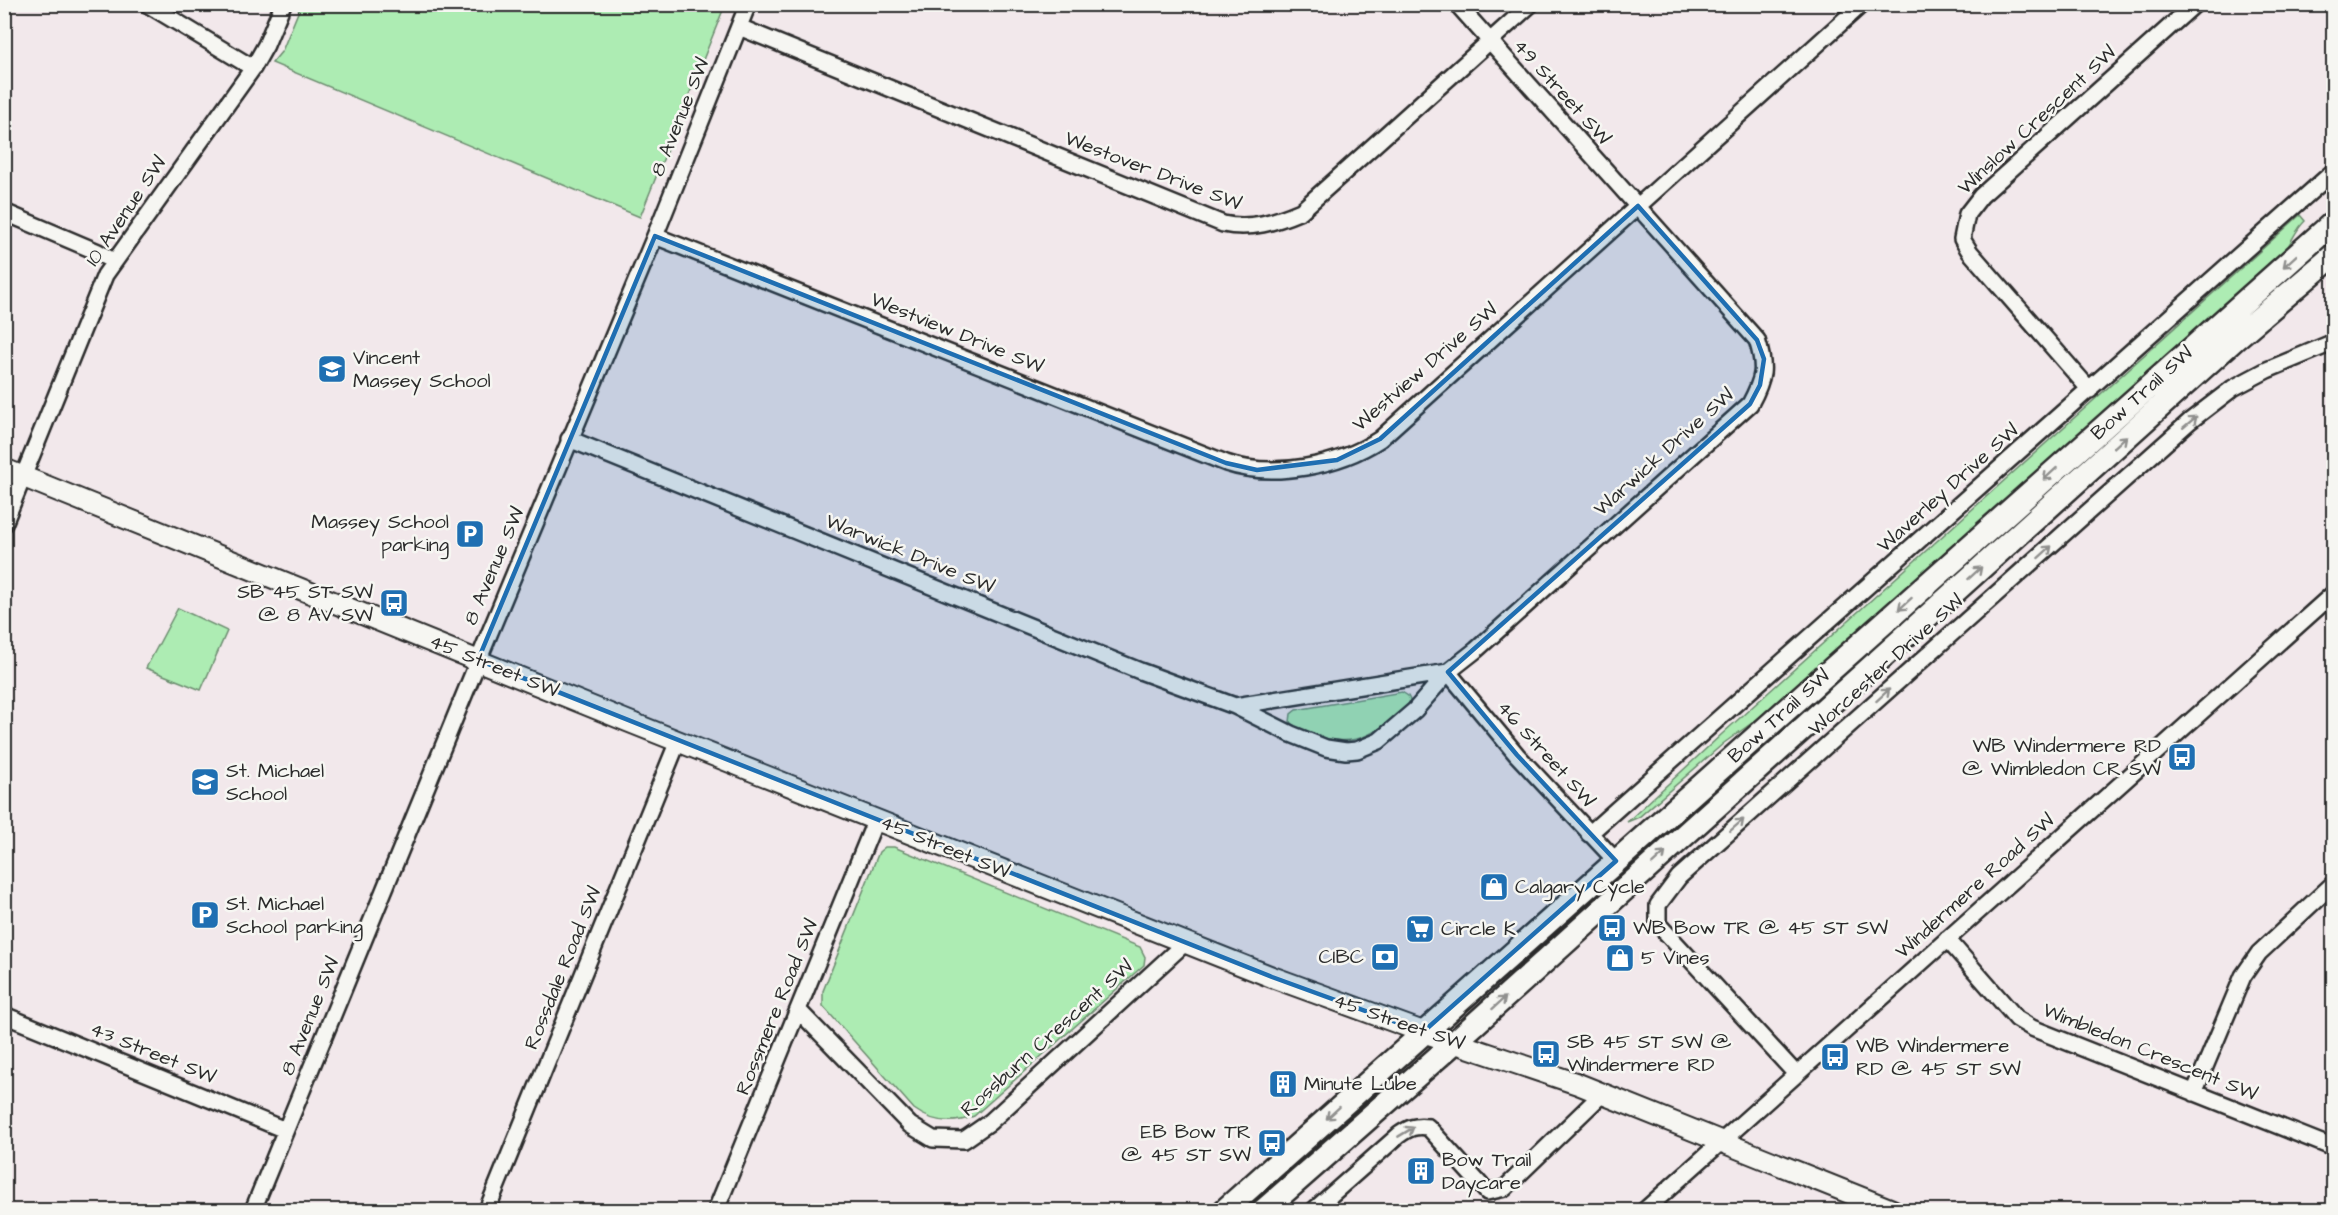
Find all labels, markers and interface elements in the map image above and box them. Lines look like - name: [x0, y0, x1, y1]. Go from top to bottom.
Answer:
- street label: 49 Street SW: [1507, 33, 1617, 151]
- street label: Winslow Crescent SW: [1951, 39, 2123, 201]
- street label: 8 Avenue SW: [643, 53, 717, 180]
- street label: Westover Drive SW: [1061, 124, 1246, 218]
- street label: 10 Avenue SW: [79, 150, 173, 272]
- one-way arrow: [2283, 254, 2298, 268]
- street label: Westview Drive SW: [866, 286, 1048, 381]
- street label: Westview Drive SW: [1346, 296, 1504, 438]
- street label: Bow Trail SW: [2085, 339, 2199, 447]
- place label: Vincent Massey School: [353, 344, 491, 396]
- school or university icon: Vincent Massey School: [316, 353, 348, 385]
- street label: Warwick Drive SW: [1588, 381, 1740, 523]
- one-way arrow: [2182, 415, 2198, 428]
- street label: Waverley Drive SW: [1871, 417, 2026, 560]
- one-way arrow: [2112, 435, 2127, 449]
- one-way arrow: [2043, 467, 2058, 481]
- street label: 8 Avenue SW: [457, 503, 532, 629]
- street label: Warwick Drive SW: [821, 507, 999, 601]
- place label: Massey School parking: [311, 508, 449, 560]
- parking icon: Massey School parking: [454, 518, 486, 550]
- one-way arrow: [2037, 545, 2052, 559]
- one-way arrow: [1968, 566, 1983, 580]
- place label: SB 45 ST SW @ 8 AV SW: [237, 578, 373, 629]
- bus stop icon: SB 45 ST SW @ 8 AV SW: [378, 587, 410, 619]
- street label: Worcester Drive SW: [1802, 587, 1970, 742]
- one-way arrow: [1897, 597, 1912, 611]
- street label: 45 Street SW: [425, 627, 563, 705]
- street label: Bow Trail SW: [1722, 662, 1836, 770]
- one-way arrow: [1876, 688, 1891, 702]
- street label: 46 Street SW: [1490, 694, 1602, 814]
- place label: WB Windermere RD @ Wimbledon CR SW: [1962, 732, 2161, 783]
- bus stop icon: WB Windermere RD @ Wimbledon CR SW: [2166, 741, 2198, 773]
- place label: St. Michael School: [226, 757, 324, 808]
- school or university icon: St. Michael School: [189, 766, 221, 798]
- street label: Windermere Road SW: [1889, 807, 2061, 965]
- street label: 45 Street SW: [876, 808, 1014, 886]
- one-way arrow: [1730, 818, 1745, 832]
- one-way arrow: [1651, 851, 1666, 865]
- shop icon: Calgary Cycle: [1478, 871, 1510, 903]
- place label: Calgary Cycle: [1515, 873, 1645, 902]
- street label: Rossdale Road SW: [518, 882, 609, 1054]
- place label: St. Michael School parking: [226, 890, 363, 942]
- parking icon: St. Michael School parking: [189, 899, 221, 931]
- bus stop icon: WB Bow TR @ 45 ST SW: [1596, 912, 1628, 944]
- supermarket icon: Circle K: [1404, 913, 1436, 945]
- place label: WB Bow TR @ 45 ST SW: [1633, 914, 1888, 942]
- street label: Rossmere Road SW: [729, 915, 825, 1099]
- place label: Circle K: [1441, 915, 1516, 943]
- bank icon: CIBC: [1369, 941, 1401, 973]
- shop icon: 5 Vines: [1604, 942, 1636, 974]
- place label: CIBC: [1318, 943, 1364, 971]
- place label: 5 Vines: [1641, 944, 1710, 972]
- street label: 8 Avenue SW: [273, 952, 347, 1079]
- street label: Rossburn Crescent SW: [955, 953, 1139, 1123]
- street label: 45 Street SW: [1330, 986, 1469, 1058]
- one-way arrow: [1491, 996, 1506, 1010]
- street label: Wimbledon Crescent SW: [2038, 996, 2262, 1108]
- street label: 43 Street SW: [86, 1015, 220, 1091]
- place label: SB 45 ST SW @ Windermere RD: [1567, 1028, 1732, 1079]
- place label: WB Windermere RD @ 45 ST SW: [1856, 1032, 2021, 1083]
- bus stop icon: SB 45 ST SW @ Windermere RD: [1530, 1038, 1562, 1070]
- bus stop icon: WB Windermere RD @ 45 ST SW: [1819, 1041, 1851, 1073]
- building icon: Minute Lube: [1267, 1068, 1299, 1100]
- place label: Minute Lube: [1304, 1070, 1417, 1098]
- one-way arrow: [1325, 1106, 1340, 1120]
- place label: EB Bow TR @ 45 ST SW: [1121, 1118, 1251, 1169]
- one-way arrow: [1397, 1125, 1414, 1137]
- bus stop icon: EB Bow TR @ 45 ST SW: [1256, 1127, 1288, 1159]
- place label: Bow Trail Daycare: [1442, 1146, 1532, 1198]
- building icon: Bow Trail Daycare: [1405, 1155, 1437, 1187]

